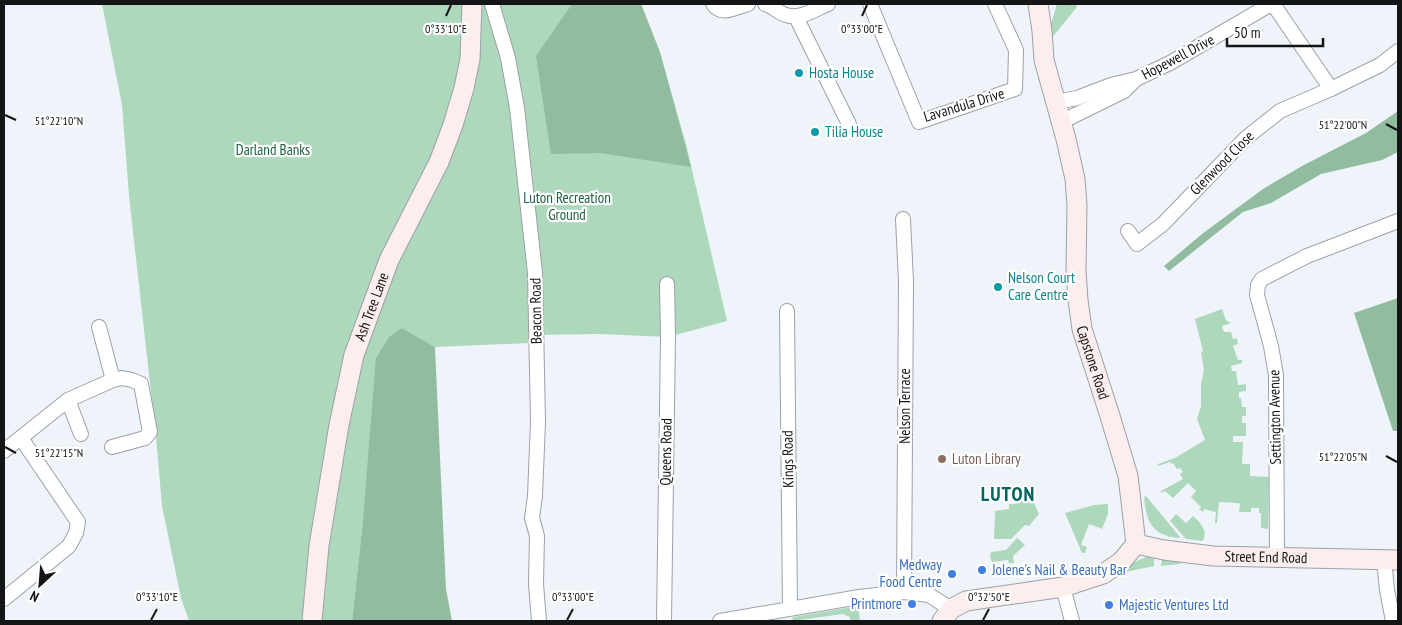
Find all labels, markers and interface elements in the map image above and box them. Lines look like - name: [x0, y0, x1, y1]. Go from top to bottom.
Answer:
- scale bar: [1227, 15, 1323, 47]
- text: 0°33'10"E: [425, 21, 467, 36]
- text: 0°33'00"E: [841, 21, 883, 36]
- text: 50 m: [1234, 23, 1260, 42]
- street label: Hopewell Drive: [1138, 30, 1217, 84]
- place label: Hosta House: [809, 63, 874, 82]
- marker: Hosta House: [793, 67, 805, 79]
- street label: Lavandula Drive: [921, 83, 1006, 126]
- text: 51°22'10"N: [35, 113, 83, 128]
- text: 51°22'00"N: [1319, 117, 1367, 132]
- place label: Tilia House: [825, 122, 883, 141]
- marker: Tilia House: [809, 126, 821, 138]
- street label: Glenwood Close: [1186, 127, 1258, 199]
- park label: Darland Banks: [236, 140, 310, 159]
- park label: Luton Recreation Ground: [523, 188, 611, 224]
- place label: Nelson Court Care Centre: [1008, 268, 1075, 304]
- street label: Ash Tree Lane: [350, 270, 393, 343]
- street label: Beacon Road: [525, 278, 546, 344]
- marker: Nelson Court Care Centre: [992, 281, 1004, 293]
- street label: Capstone Road: [1073, 323, 1114, 402]
- street label: Nelson Terrace: [895, 368, 914, 444]
- street label: Settington Avenue: [1264, 369, 1285, 465]
- street label: Queens Road: [655, 418, 676, 486]
- street label: Kings Road: [777, 430, 798, 488]
- text: 51°22'15"N: [35, 445, 83, 460]
- place label: Luton Library: [952, 449, 1021, 468]
- text: 51°22'05"N: [1319, 449, 1367, 464]
- marker: Luton Library: [936, 453, 948, 465]
- district label: LUTON: [981, 481, 1035, 507]
- street label: Street End Road: [1224, 546, 1308, 567]
- place label: Medway Food Centre: [880, 555, 942, 591]
- north arrow: [15, 560, 65, 610]
- place label: Jolene's Nail & Beauty Bar: [991, 560, 1128, 579]
- marker: Jolene's Nail & Beauty Bar: [976, 564, 988, 576]
- marker: Medway Food Centre: [946, 568, 958, 580]
- text: N: [27, 587, 42, 606]
- text: 0°33'10"E: [136, 589, 178, 604]
- text: 0°33'00"E: [552, 589, 594, 604]
- text: 0°32'50"E: [968, 589, 1010, 604]
- place label: Printmore: [851, 594, 902, 613]
- place label: Majestic Ventures Ltd: [1119, 595, 1229, 614]
- marker: Printmore: [906, 598, 918, 610]
- marker: Majestic Ventures Ltd: [1103, 599, 1115, 611]

